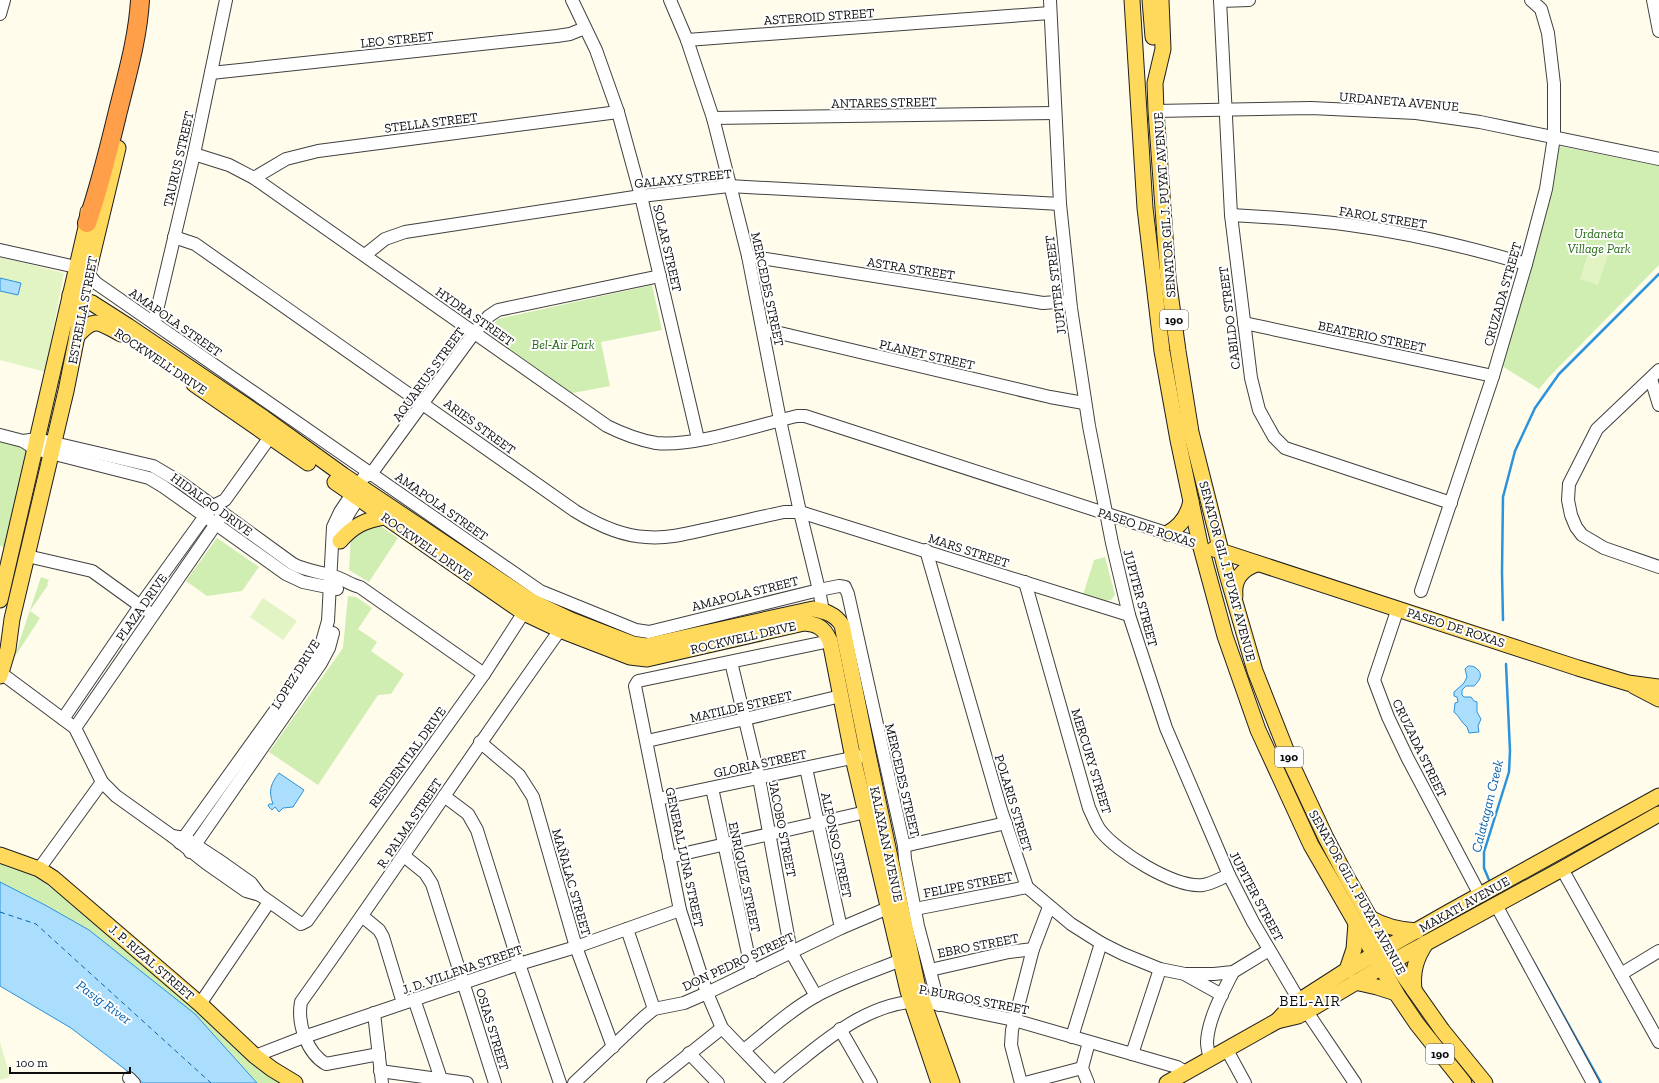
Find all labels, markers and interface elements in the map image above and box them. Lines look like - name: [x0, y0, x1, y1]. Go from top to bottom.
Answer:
- street label: ASTEROID STREET: [763, 5, 875, 28]
- street label: LEO STREET: [360, 28, 434, 51]
- street label: URDANETA AVENUE: [1339, 89, 1460, 114]
- street label: ANTARES STREET: [831, 94, 937, 111]
- street label: STELLA STREET: [383, 109, 479, 136]
- street label: TAURUS STREET: [160, 110, 197, 209]
- street label: SENATOR GIL J. PUYAT AVENUE: [1151, 111, 1178, 298]
- street label: GALAXY STREET: [634, 166, 733, 191]
- street label: SOLAR STREET: [650, 203, 685, 293]
- street label: FAROL STREET: [1338, 203, 1428, 232]
- park label: Urdaneta Village Park: [1567, 226, 1631, 256]
- street label: MERCEDES STREET: [748, 231, 787, 347]
- street label: JUPITER STREET: [1042, 234, 1069, 335]
- street label: CRUZADA STREET: [1480, 240, 1525, 348]
- street label: ASTRA STREET: [866, 254, 956, 283]
- street label: ESTRELLA STREET: [65, 255, 100, 365]
- street label: CABILDO STREET: [1216, 265, 1243, 370]
- street label: HYDRA STREET: [433, 284, 517, 349]
- street label: AMAPOLA STREET: [127, 285, 225, 360]
- road number: 190: [1160, 310, 1188, 330]
- street label: BEATERIO STREET: [1317, 318, 1427, 355]
- street label: AQUARIUS STREET: [389, 324, 468, 424]
- street label: ROCKWELL DRIVE: [112, 325, 210, 398]
- street label: PLANET STREET: [878, 336, 976, 373]
- park label: Bel-Air Park: [532, 337, 595, 352]
- street label: ARIES STREET: [441, 395, 518, 457]
- street label: AMAPOLA STREET: [393, 469, 491, 544]
- street label: HIDALGO DRIVE: [168, 470, 256, 539]
- street label: SENATOR GIL J. PUYAT AVENUE: [1196, 479, 1259, 663]
- street label: PASEO DE ROXAS: [1096, 505, 1198, 550]
- street label: ROCKWELL DRIVE: [378, 509, 476, 584]
- street label: MARS STREET: [927, 530, 1011, 571]
- street label: JUPITER STREET: [1120, 548, 1161, 648]
- street label: PLAZA DRIVE: [113, 571, 170, 644]
- street label: AMAPOLA STREET: [690, 573, 800, 614]
- street label: PASEO DE ROXAS: [1405, 605, 1507, 650]
- street label: ROCKWELL DRIVE: [689, 618, 798, 657]
- street label: LOPEZ DRIVE: [268, 636, 323, 712]
- street label: MATILDE STREET: [689, 687, 794, 726]
- street label: CRUZADA STREET: [1389, 697, 1450, 800]
- street label: RESIDENTIAL DRIVE: [366, 704, 449, 811]
- street label: MERCURY STREET: [1068, 707, 1115, 816]
- street label: MERCEDES STREET: [882, 722, 923, 838]
- street label: GLORIA STREET: [712, 746, 808, 781]
- road number: 190: [1275, 747, 1303, 767]
- street label: POLARIS STREET: [992, 753, 1035, 854]
- water label: Calatagan Creek: [1468, 758, 1507, 854]
- street label: R. PALMA STREET: [374, 776, 445, 871]
- street label: JACOBO STREET: [766, 780, 799, 879]
- street label: KALAYAAN AVENUE: [867, 785, 906, 903]
- street label: GENERAL LUNA STREET: [662, 786, 707, 929]
- street label: ALFONSO STREET: [818, 791, 855, 899]
- street label: SENATOR GIL J. PUYAT AVENUE: [1306, 807, 1409, 977]
- street label: ENRIQUEZ STREET: [725, 821, 764, 934]
- street label: MAÑALAC STREET: [549, 827, 594, 937]
- street label: JUPITER STREET: [1226, 849, 1287, 944]
- street label: FELIPE STREET: [922, 868, 1014, 900]
- street label: MAKATI AVENUE: [1416, 873, 1512, 935]
- street label: J. P. RIZAL STREET: [106, 921, 197, 1003]
- street label: DON PEDRO STREET: [680, 929, 797, 994]
- street label: EBRO STREET: [936, 930, 1020, 961]
- street label: J. D. VILLENA STREET: [400, 942, 524, 997]
- water label: Pasig River: [73, 977, 135, 1028]
- street label: P. BURGOS STREET: [918, 981, 1030, 1018]
- street label: OSIAS STREET: [473, 986, 512, 1072]
- district label: BEL-AIR: [1279, 992, 1341, 1010]
- road number: 190: [1426, 1044, 1454, 1064]
- scale bar: [10, 1049, 130, 1075]
- text: 100 m: [16, 1056, 48, 1070]

